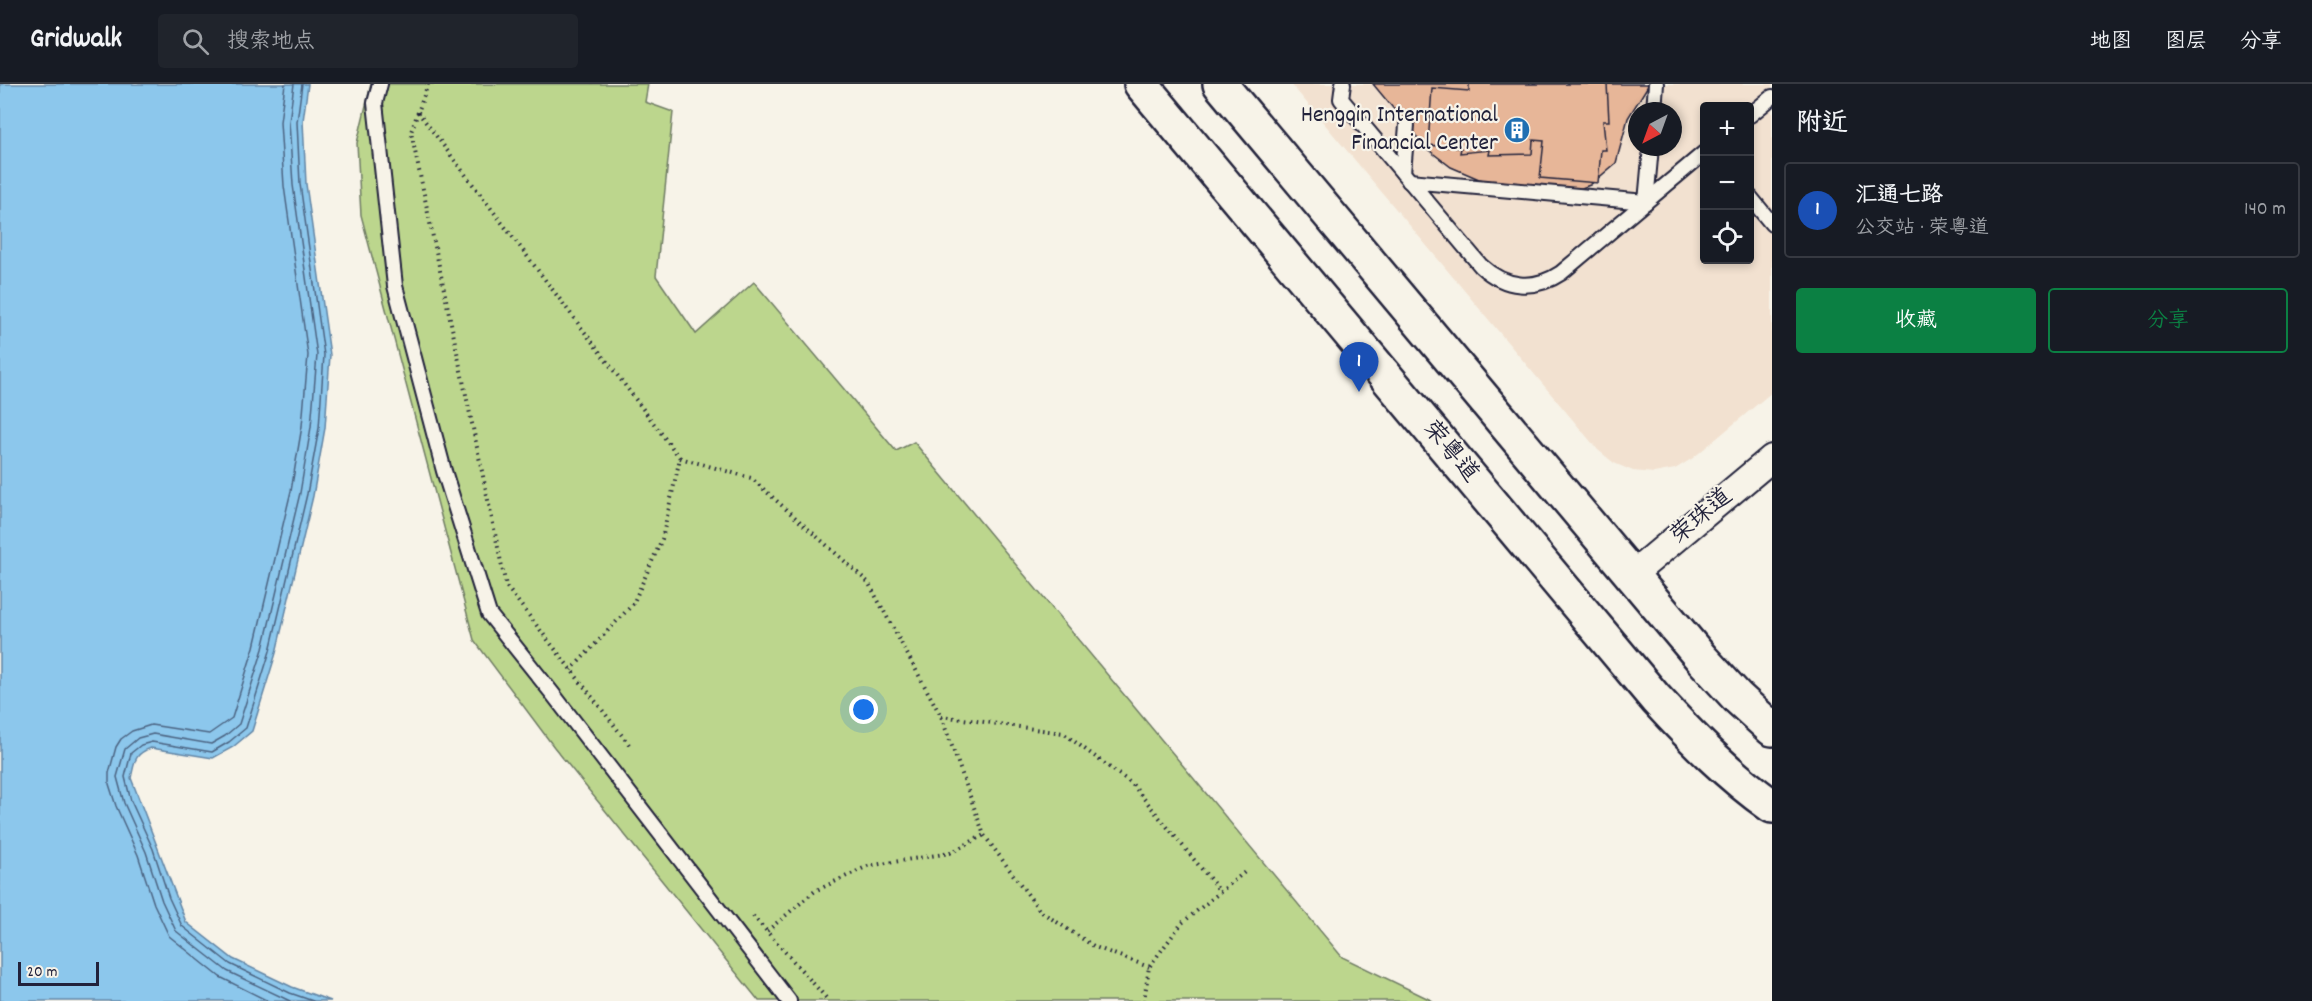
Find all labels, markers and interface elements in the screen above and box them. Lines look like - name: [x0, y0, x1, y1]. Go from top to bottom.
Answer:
- search box: [158, 14, 578, 68]
- text: Gridwalk: [30, 21, 122, 61]
- icon: search: [179, 25, 212, 58]
- text: 搜索地点: [227, 27, 315, 58]
- text: 地图: [2090, 28, 2132, 58]
- text: 图层: [2165, 28, 2207, 58]
- text: 分享: [2240, 28, 2282, 58]
- place label: Hengqin International Financial Center: [1301, 99, 1498, 161]
- north arrow: [1628, 102, 1682, 156]
- map controls: [1700, 102, 1754, 264]
- button: +: [1700, 102, 1754, 156]
- text: 附近: [1796, 106, 1848, 143]
- building icon: Hengqin International Financial Center: [1502, 115, 1532, 145]
- button: −: [1700, 156, 1754, 210]
- text: 汇通七路: [1855, 181, 1943, 212]
- text: 1: [1815, 196, 1820, 224]
- text: 140 m: [2244, 196, 2286, 224]
- button: locate: [1700, 210, 1754, 264]
- text: 公交站 · 荣粤道: [1855, 215, 1989, 243]
- button: 收藏: [1796, 288, 2036, 353]
- button: 分享: [2048, 288, 2288, 353]
- pin: 1: [1340, 342, 1378, 392]
- street label: 荣粤道: [1414, 413, 1486, 491]
- street label: 荣珠道: [1663, 481, 1741, 553]
- your location: [849, 695, 878, 724]
- scale bar: [18, 959, 99, 986]
- text: 20 m: [27, 961, 57, 984]

